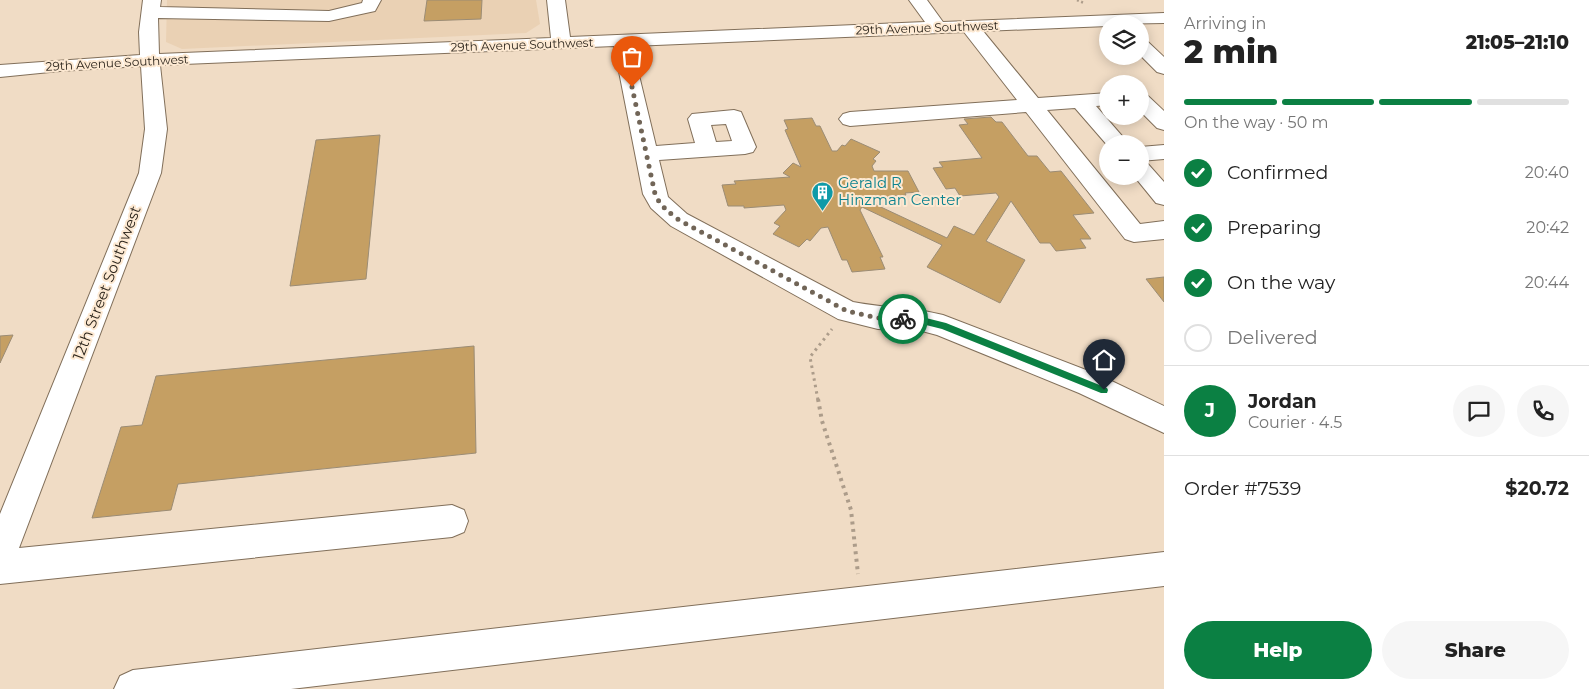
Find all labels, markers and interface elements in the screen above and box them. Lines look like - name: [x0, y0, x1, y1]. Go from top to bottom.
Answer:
- text: Arriving in: [1184, 14, 1266, 33]
- map controls: [1099, 15, 1149, 185]
- button: layers: [1099, 15, 1149, 65]
- street label: 29th Avenue Southwest: [855, 18, 999, 37]
- text: 21:05–21:10: [1466, 31, 1569, 54]
- text: 2 min: [1184, 32, 1278, 71]
- street label: 29th Avenue Southwest: [450, 35, 594, 54]
- pin: [611, 36, 653, 87]
- icon: bag: [618, 43, 646, 71]
- street label: 29th Avenue Southwest: [45, 51, 189, 74]
- button: +: [1099, 75, 1149, 125]
- text: On the way · 50 m: [1184, 113, 1328, 132]
- button: −: [1099, 135, 1149, 185]
- icon: check: [1184, 159, 1212, 187]
- text: Confirmed: [1227, 161, 1328, 184]
- text: 20:40: [1525, 163, 1569, 182]
- place label: Gerald R Hinzman Center: [838, 173, 961, 209]
- building icon: Gerald R Hinzman Center: [810, 180, 834, 211]
- street label: 12th Street Southwest: [68, 203, 145, 363]
- icon: check: [1184, 214, 1212, 242]
- text: Preparing: [1227, 216, 1322, 239]
- text: 20:42: [1526, 218, 1569, 237]
- icon: check: [1184, 269, 1212, 297]
- text: On the way: [1227, 271, 1335, 294]
- text: 20:44: [1525, 273, 1569, 292]
- courier: [878, 294, 928, 344]
- icon: bike: [889, 305, 917, 333]
- text: Delivered: [1227, 326, 1318, 349]
- pin: [1083, 339, 1125, 390]
- icon: home: [1090, 346, 1118, 374]
- button: chat: [1453, 385, 1505, 437]
- button: phone: [1517, 385, 1569, 437]
- text: Jordan: [1248, 390, 1317, 413]
- text: J: [1205, 399, 1215, 422]
- text: Courier · 4.5: [1248, 413, 1342, 432]
- text: Order #7539: [1184, 477, 1301, 500]
- text: $20.72: [1505, 477, 1569, 500]
- button: Help: [1184, 621, 1372, 679]
- button: Share: [1382, 621, 1569, 679]

